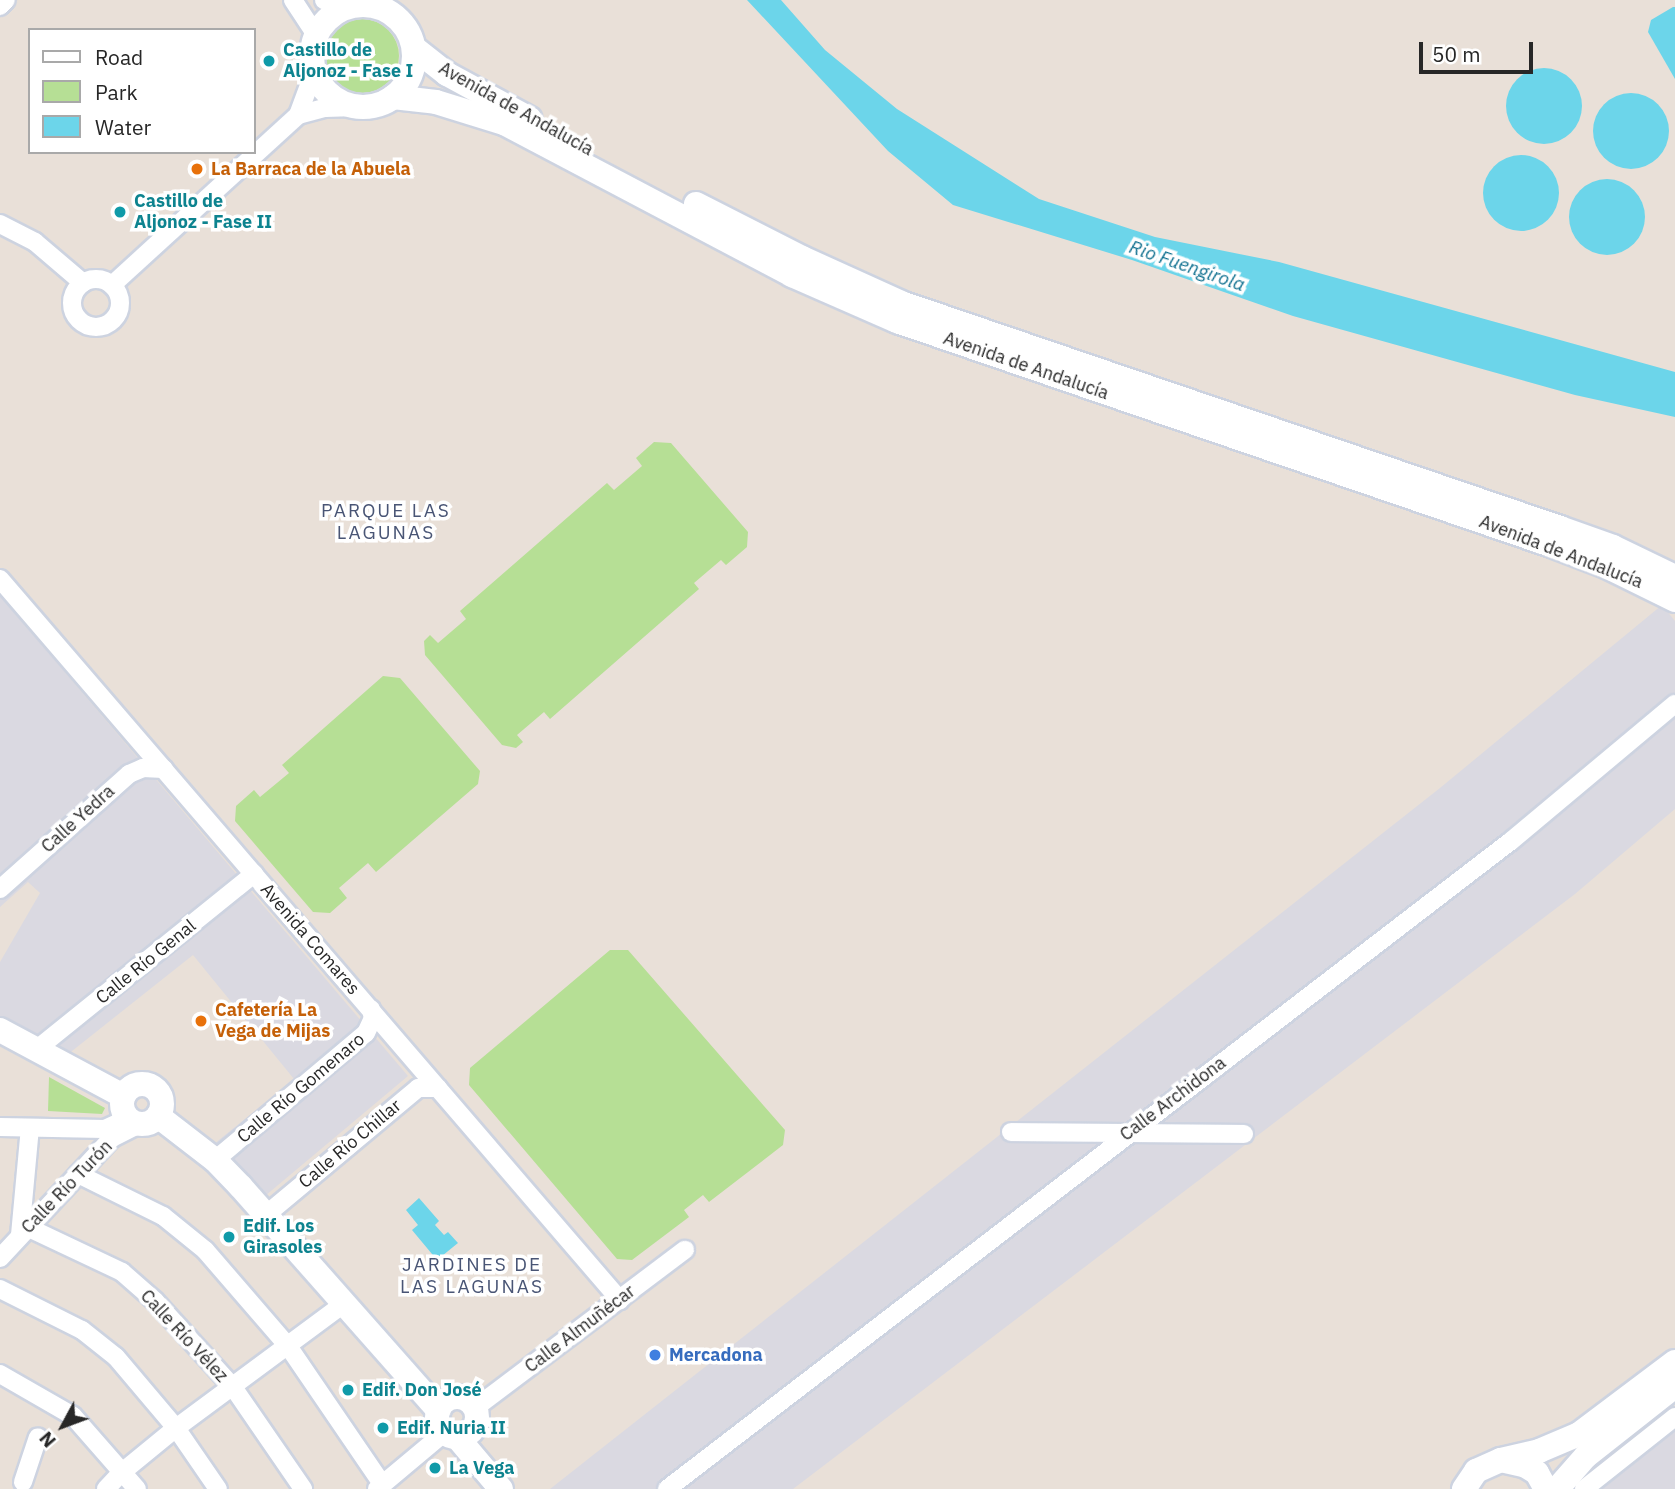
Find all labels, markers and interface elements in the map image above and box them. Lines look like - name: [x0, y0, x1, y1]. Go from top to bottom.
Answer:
- legend: [28, 28, 256, 154]
- scale bar: [1423, 28, 1537, 72]
- place label: Castillo de Aljonoz - Fase I: [283, 40, 413, 82]
- text: 50 m: [1432, 40, 1481, 68]
- text: Road: [95, 43, 143, 71]
- marker: Castillo de Aljonoz - Fase I: [261, 53, 277, 69]
- street label: Avenida de Andalucía: [435, 58, 597, 160]
- text: Park: [95, 78, 138, 106]
- text: Water: [95, 113, 151, 141]
- place label: La Barraca de la Abuela: [211, 158, 411, 180]
- marker: La Barraca de la Abuela: [189, 161, 205, 177]
- place label: Castillo de Aljonoz - Fase II: [134, 191, 272, 234]
- marker: Castillo de Aljonoz - Fase II: [112, 204, 128, 220]
- water label: Rio Fuengirola: [1126, 236, 1248, 296]
- street label: Avenida de Andalucía: [940, 328, 1112, 404]
- district label: PARQUE LAS LAGUNAS: [322, 500, 450, 544]
- street label: Avenida de Andalucía: [1476, 511, 1646, 593]
- street label: Calle Yedra: [37, 781, 119, 857]
- street label: Avenida Comares: [256, 879, 364, 999]
- street label: Calle Río Genal: [92, 915, 200, 1009]
- place label: Cafetería La Vega de Mijas: [215, 1000, 330, 1042]
- marker: Cafetería La Vega de Mijas: [193, 1013, 209, 1029]
- street label: Calle Río Gomenaro: [233, 1028, 369, 1148]
- street label: Calle Archidona: [1116, 1052, 1230, 1146]
- street label: Calle Río Chillar: [294, 1095, 406, 1193]
- street label: Calle Río Turón: [17, 1136, 117, 1238]
- place label: Edif. Los Girasoles: [243, 1216, 322, 1258]
- marker: Edif. Los Girasoles: [221, 1229, 237, 1245]
- district label: JARDINES DE LAS LAGUNAS: [401, 1254, 543, 1298]
- street label: Calle Almuñécar: [521, 1281, 639, 1377]
- street label: Calle Río Vélez: [136, 1285, 232, 1387]
- place label: Mercadona: [669, 1344, 763, 1366]
- marker: Mercadona: [647, 1347, 663, 1363]
- place label: Edif. Don José: [362, 1379, 482, 1401]
- marker: Edif. Don José: [340, 1382, 356, 1398]
- north arrow: [28, 1391, 98, 1461]
- place label: Edif. Nuria II: [397, 1417, 506, 1439]
- marker: Edif. Nuria II: [375, 1420, 391, 1436]
- text: N: [34, 1427, 61, 1453]
- place label: La Vega: [449, 1457, 514, 1479]
- marker: La Vega: [427, 1460, 443, 1476]

